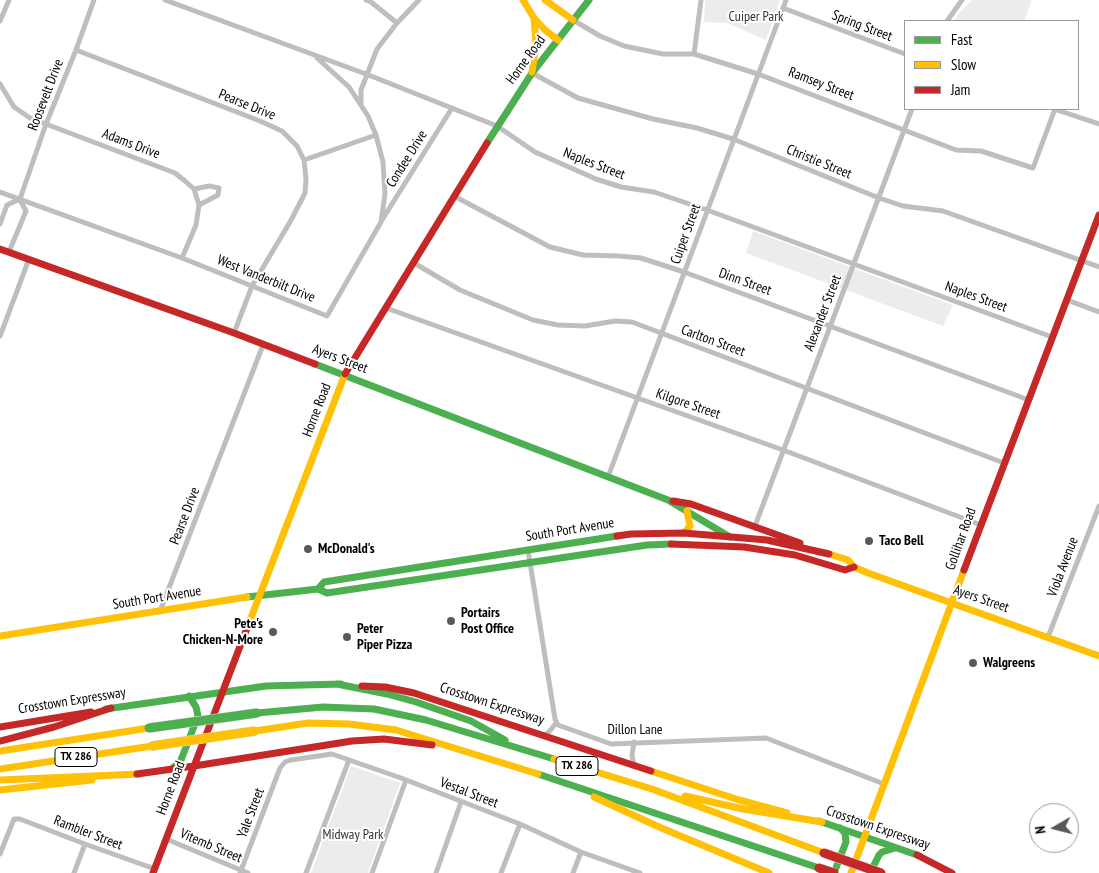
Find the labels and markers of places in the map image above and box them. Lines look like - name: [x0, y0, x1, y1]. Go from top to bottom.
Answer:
- place label: Taco Bell: [879, 533, 924, 549]
- marker: Taco Bell: [863, 535, 875, 547]
- place label: McDonald's: [318, 541, 375, 557]
- marker: McDonald's: [302, 543, 314, 555]
- place label: Portairs Post Office: [461, 605, 514, 638]
- marker: Portairs Post Office: [445, 615, 457, 627]
- place label: Pete's Chicken-N-More: [183, 616, 263, 648]
- place label: Peter Piper Pizza: [357, 621, 412, 654]
- marker: Pete's Chicken-N-More: [267, 626, 279, 638]
- marker: Peter Piper Pizza: [341, 631, 353, 643]
- place label: Walgreens: [983, 655, 1035, 671]
- marker: Walgreens: [967, 657, 979, 669]

